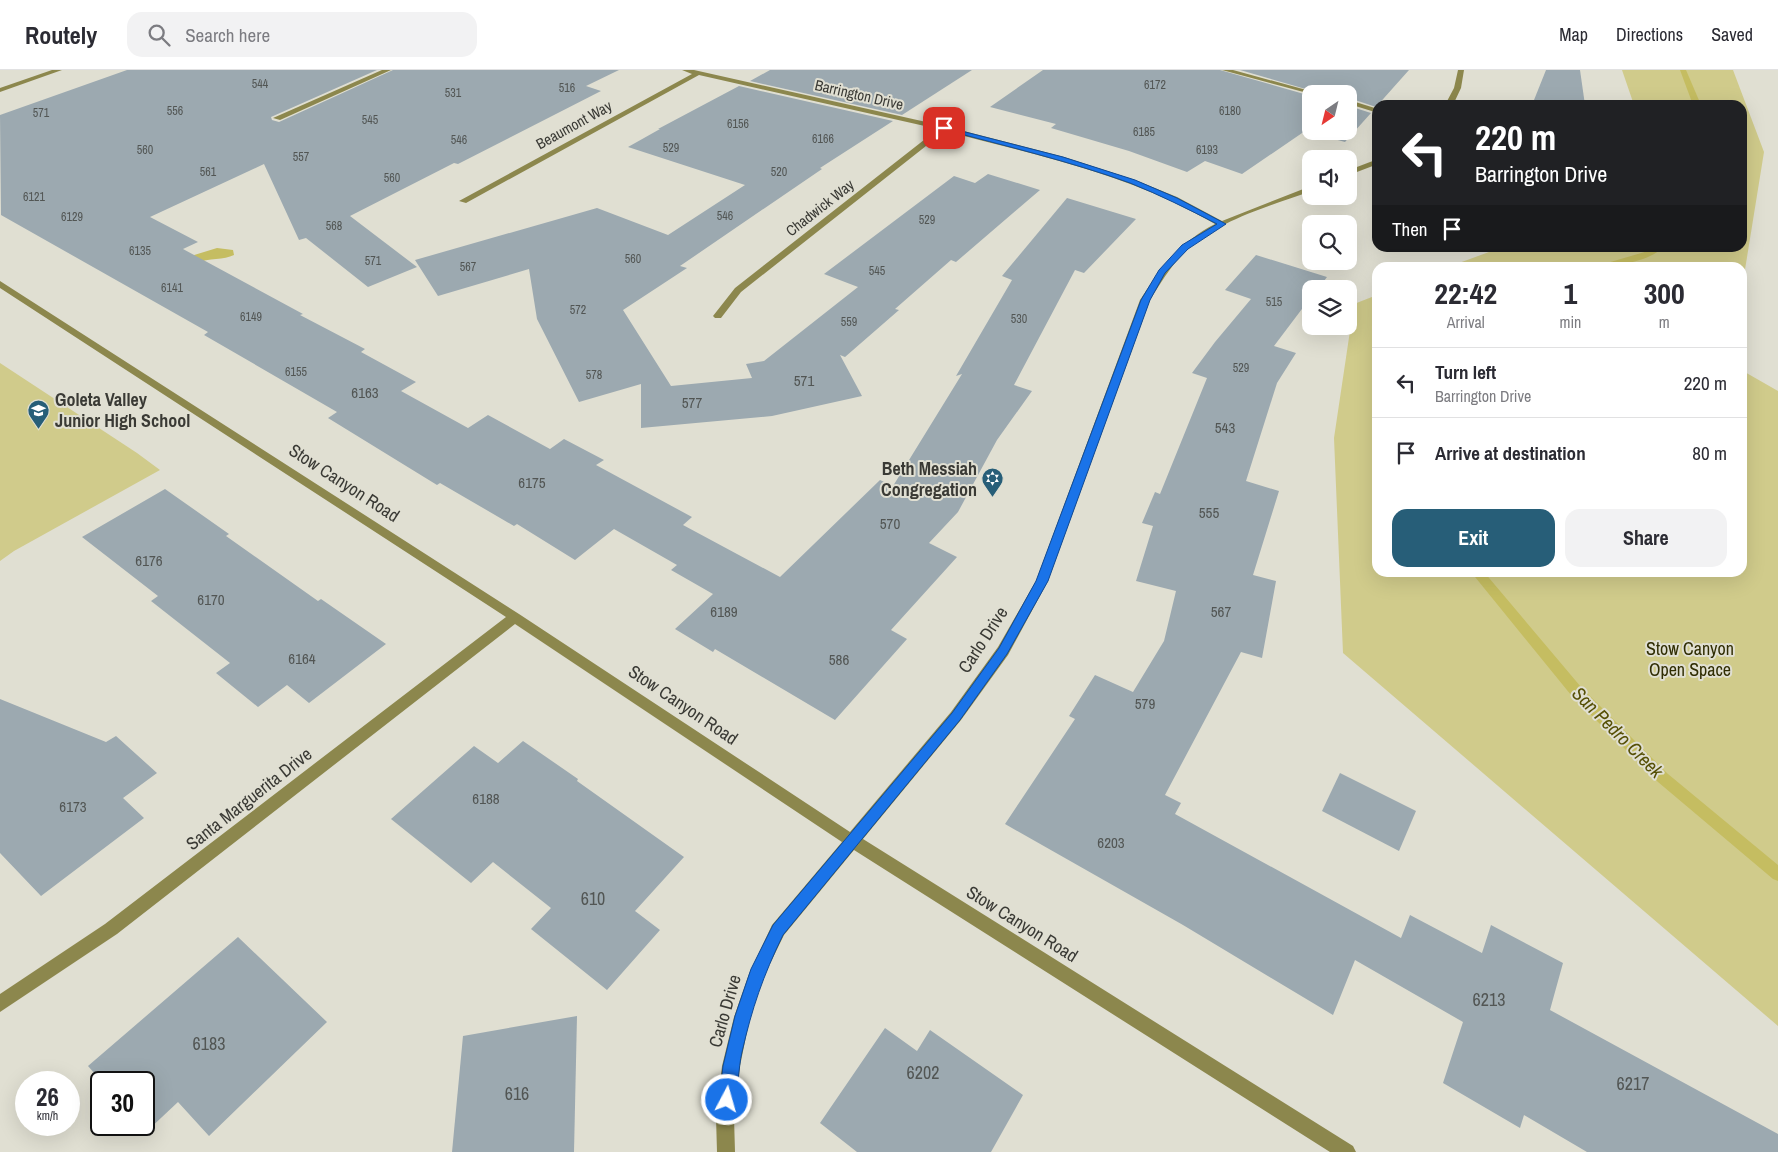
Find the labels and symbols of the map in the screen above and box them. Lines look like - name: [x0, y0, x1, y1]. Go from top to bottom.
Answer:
- street label: Barrington Drive: [813, 74, 906, 115]
- house number: 544: [252, 76, 269, 92]
- house number: 6172: [1144, 77, 1166, 93]
- house number: 516: [559, 80, 575, 96]
- house number: 531: [445, 85, 462, 101]
- north arrow: [1302, 85, 1358, 140]
- street label: Beaumont Way: [532, 95, 616, 154]
- house number: 556: [167, 103, 183, 119]
- house number: 6180: [1219, 103, 1241, 119]
- house number: 571: [33, 105, 50, 121]
- pin: [923, 107, 965, 149]
- house number: 545: [362, 112, 379, 128]
- house number: 6156: [727, 116, 749, 132]
- house number: 6185: [1133, 124, 1155, 140]
- house number: 6166: [812, 131, 834, 147]
- house number: 546: [451, 132, 467, 148]
- house number: 529: [663, 140, 679, 156]
- house number: 560: [137, 142, 153, 158]
- house number: 6193: [1196, 142, 1218, 158]
- house number: 557: [293, 149, 310, 165]
- house number: 561: [200, 164, 217, 180]
- house number: 520: [771, 164, 787, 180]
- house number: 560: [384, 170, 400, 186]
- street label: Chadwick Way: [781, 174, 859, 241]
- house number: 6121: [23, 189, 45, 205]
- house number: 546: [717, 208, 733, 224]
- house number: 6129: [61, 209, 83, 225]
- house number: 529: [919, 212, 935, 228]
- house number: 568: [326, 218, 342, 234]
- house number: 6135: [129, 243, 151, 259]
- house number: 560: [625, 251, 641, 267]
- house number: 571: [365, 253, 382, 269]
- house number: 567: [460, 259, 477, 275]
- house number: 545: [869, 263, 886, 279]
- house number: 6141: [161, 280, 183, 296]
- house number: 515: [1266, 294, 1283, 310]
- house number: 572: [570, 302, 586, 318]
- house number: 6149: [240, 309, 262, 325]
- house number: 530: [1011, 311, 1027, 327]
- house number: 559: [841, 314, 857, 330]
- house number: 529: [1233, 360, 1249, 376]
- house number: 6155: [285, 364, 307, 380]
- house number: 578: [586, 367, 602, 383]
- house number: 571: [794, 370, 814, 391]
- house number: 6163: [351, 382, 379, 403]
- place label: Goleta Valley Junior High School: [55, 387, 190, 433]
- house number: 577: [682, 392, 702, 413]
- school or university icon: Goleta Valley Junior High School: [27, 398, 51, 429]
- house number: 543: [1215, 417, 1235, 438]
- street label: Stow Canyon Road: [284, 437, 404, 528]
- place label: Beth Messiah Congregation: [881, 456, 977, 502]
- synagogue icon: Beth Messiah Congregation: [981, 467, 1005, 498]
- house number: 6175: [518, 472, 546, 493]
- house number: 555: [1199, 502, 1219, 523]
- house number: 570: [880, 513, 900, 534]
- house number: 6176: [135, 550, 163, 571]
- house number: 6170: [197, 589, 225, 610]
- house number: 6189: [710, 601, 738, 622]
- house number: 567: [1211, 601, 1231, 622]
- street label: Carlo Drive: [952, 602, 1013, 678]
- park label: Stow Canyon Open Space: [1646, 636, 1734, 682]
- house number: 6164: [288, 648, 316, 669]
- house number: 586: [829, 649, 849, 670]
- street label: Stow Canyon Road: [624, 659, 743, 751]
- water label: San Pedro Creek: [1567, 681, 1670, 784]
- house number: 579: [1135, 693, 1155, 714]
- street label: Santa Marguerita Drive: [181, 742, 317, 856]
- house number: 6188: [472, 788, 500, 809]
- house number: 6173: [59, 796, 87, 817]
- house number: 6203: [1097, 832, 1125, 853]
- street label: Stow Canyon Road: [962, 879, 1083, 968]
- house number: 610: [581, 886, 605, 911]
- street label: Carlo Drive: [702, 972, 747, 1050]
- house number: 6213: [1473, 987, 1505, 1012]
- house number: 6183: [193, 1031, 225, 1056]
- house number: 6202: [907, 1060, 939, 1085]
- speed limit sign: 30: [90, 1071, 155, 1136]
- house number: 6217: [1617, 1071, 1649, 1096]
- position arrow: [700, 1073, 752, 1125]
- house number: 616: [505, 1081, 529, 1106]

